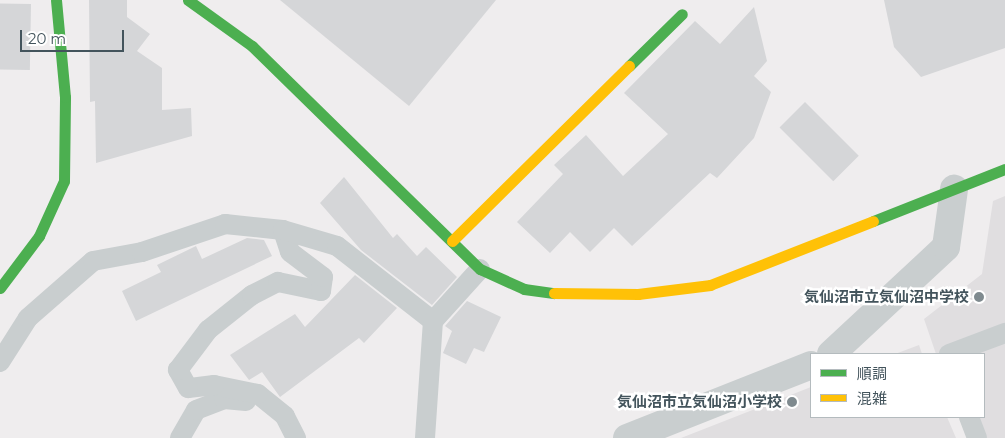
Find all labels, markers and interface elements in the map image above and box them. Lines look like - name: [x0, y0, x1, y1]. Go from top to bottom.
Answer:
- scale bar: [22, 20, 126, 52]
- text: 20 m: [28, 29, 66, 48]
- place label: 気仙沼市立気仙沼中学校: [804, 288, 969, 306]
- marker: 気仙沼市立気仙沼中学校: [973, 291, 985, 303]
- legend: [810, 353, 985, 418]
- text: 順調: [857, 364, 887, 383]
- text: 混雑: [857, 389, 887, 408]
- place label: 気仙沼市立気仙沼小学校: [617, 393, 782, 411]
- marker: 気仙沼市立気仙沼小学校: [786, 396, 798, 408]

